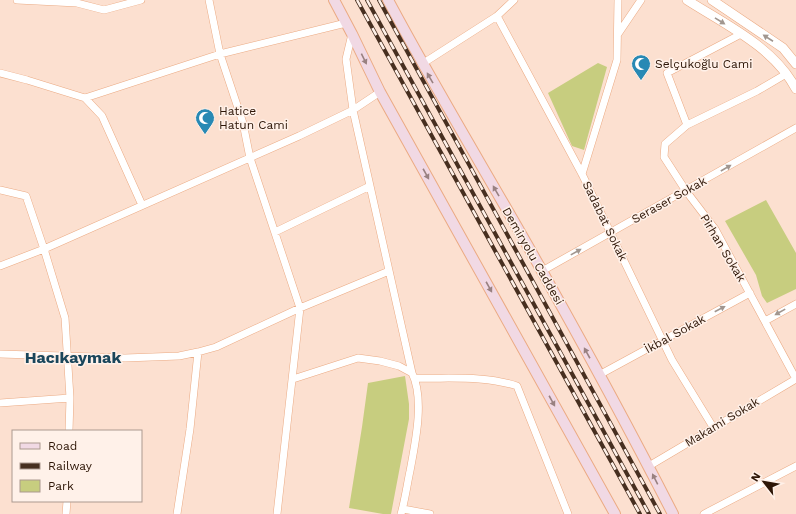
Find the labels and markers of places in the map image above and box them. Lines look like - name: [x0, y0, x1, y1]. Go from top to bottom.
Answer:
- mosque icon: Selçukoğlu Cami: [630, 53, 652, 81]
- place label: Selçukoğlu Cami: [655, 57, 752, 71]
- place label: Hatice Hatun Cami: [219, 104, 288, 132]
- mosque icon: Hatice Hatun Cami: [194, 107, 216, 135]

